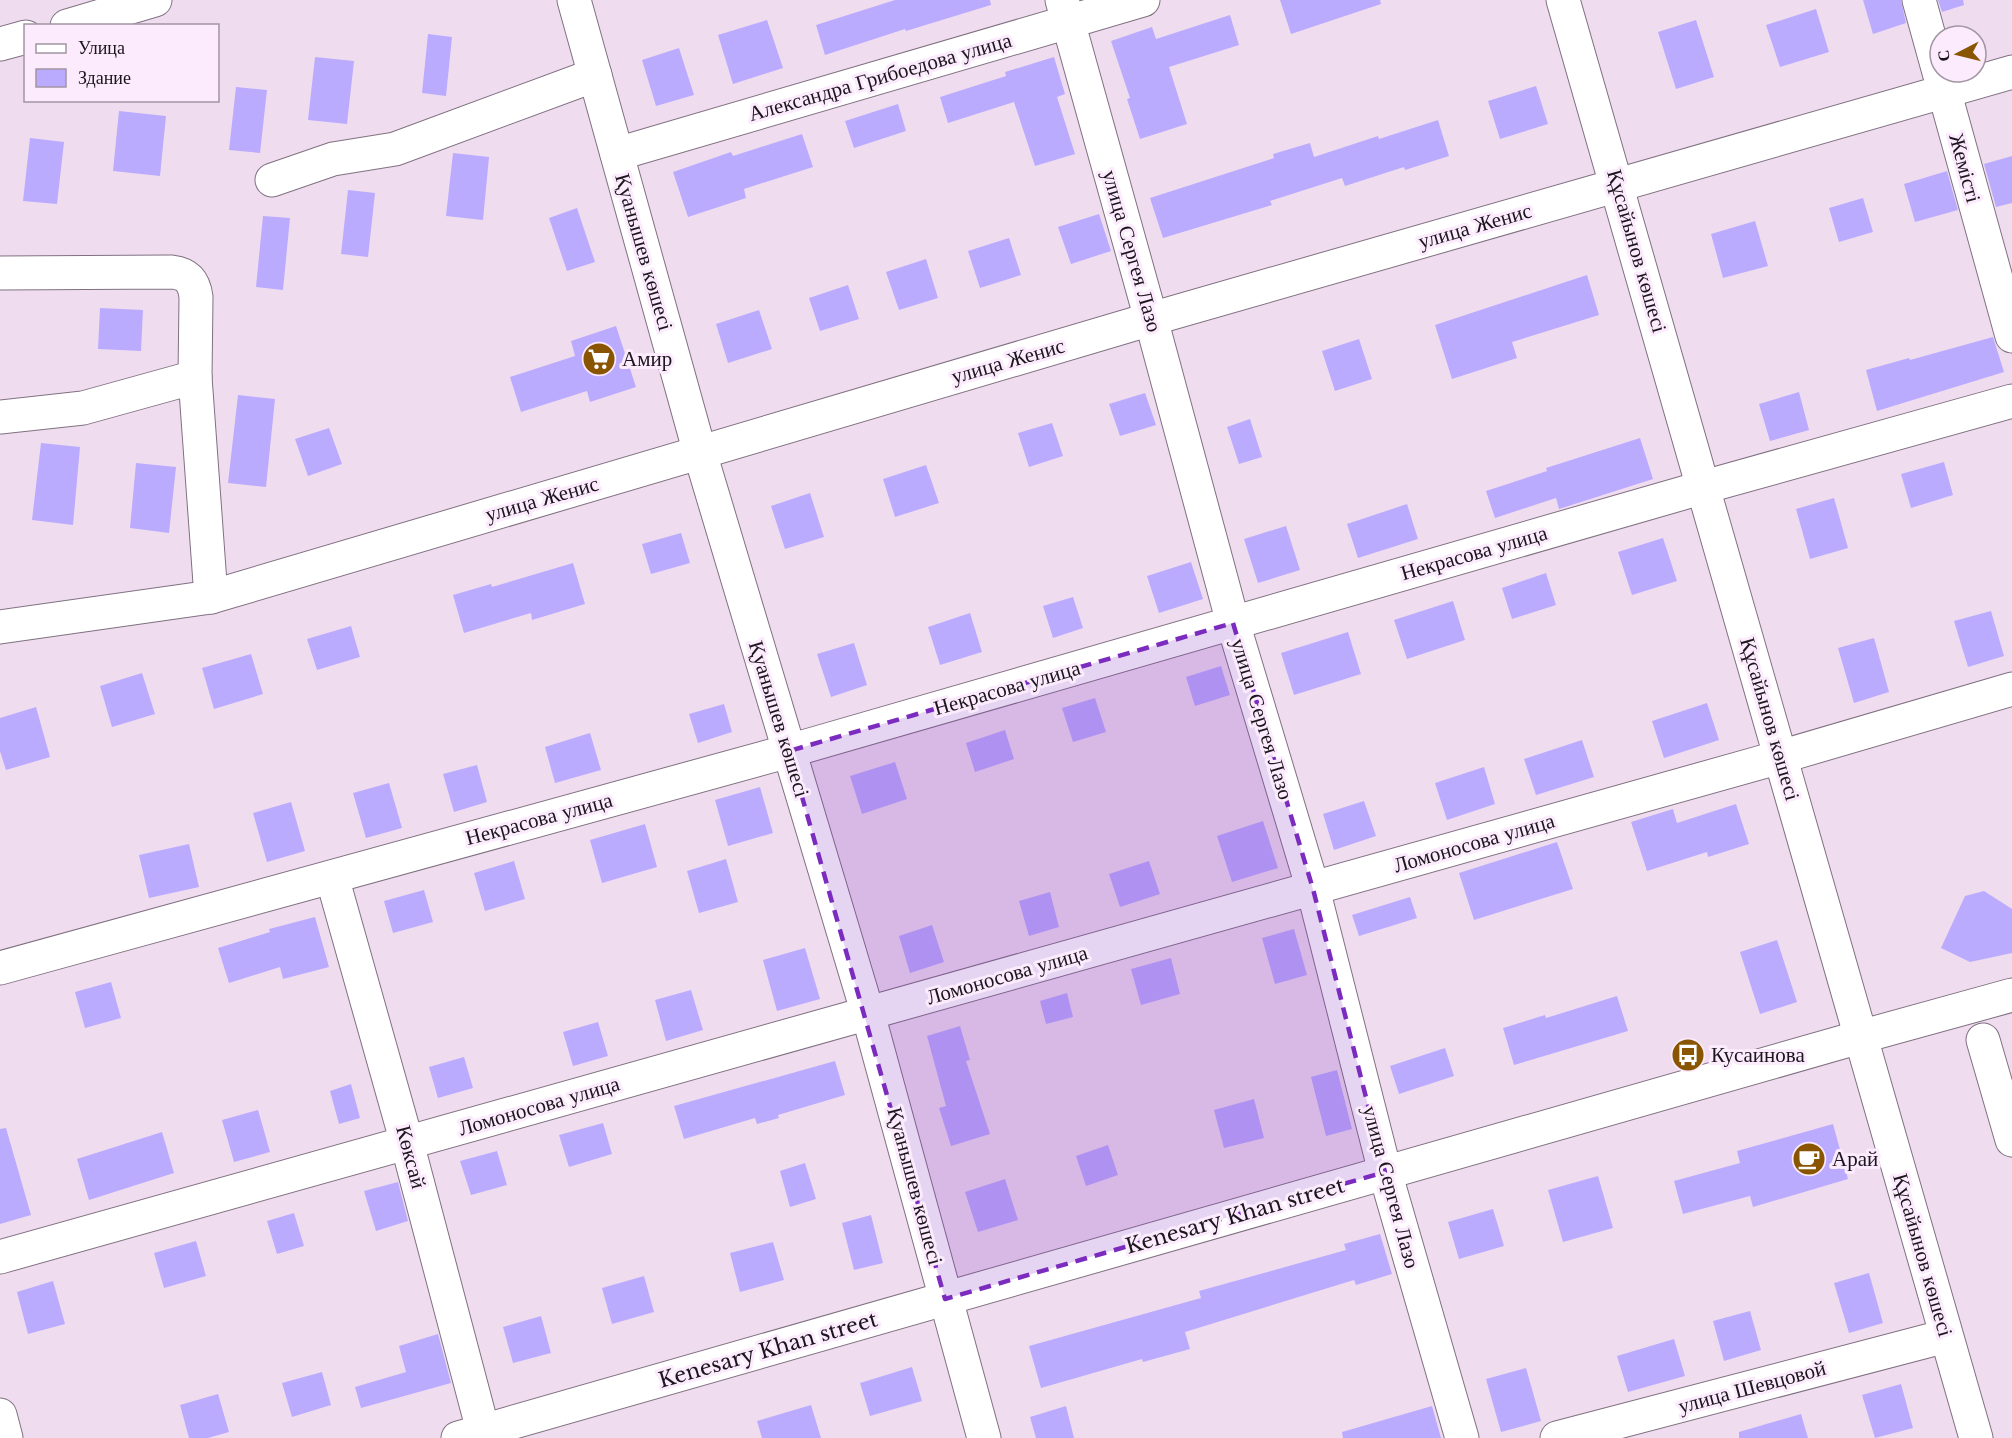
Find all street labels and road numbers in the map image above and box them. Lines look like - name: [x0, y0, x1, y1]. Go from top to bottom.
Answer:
- street label: Александра Грибоедова улица: [745, 27, 1015, 127]
- street label: Жемісті: [1943, 131, 1987, 206]
- street label: улица Сергея Лазо: [1096, 167, 1168, 335]
- street label: Құсайынов көшесі: [1601, 167, 1673, 336]
- street label: Қуанышев көшесі: [609, 170, 679, 334]
- street label: улица Женис: [1415, 197, 1535, 255]
- street label: улица Женис: [948, 332, 1068, 390]
- street label: улица Женис: [482, 470, 602, 528]
- street label: Некрасова улица: [1398, 519, 1551, 586]
- street label: улица Сергея Лазо: [1225, 635, 1299, 803]
- street label: Құсайынов көшесі: [1734, 635, 1806, 804]
- street label: Қуанышев көшесі: [743, 638, 815, 801]
- street label: Некрасова улица: [931, 654, 1084, 721]
- street label: Некрасова улица: [463, 787, 616, 851]
- street label: Ломоносова улица: [1390, 807, 1558, 878]
- street label: Ломоносова улица: [923, 939, 1091, 1010]
- street label: Ломоносова улица: [455, 1070, 623, 1141]
- street label: улица Сергея Лазо: [1357, 1103, 1425, 1271]
- street label: Қуанышев көшесі: [881, 1104, 949, 1268]
- street label: Көксай: [390, 1123, 432, 1191]
- street label: Құсайынов көшесі: [1887, 1171, 1959, 1340]
- street label: Kenesary Khan street: [1122, 1172, 1348, 1260]
- street label: Kenesary Khan street: [655, 1306, 881, 1394]
- street label: улица Шевцовой: [1675, 1355, 1829, 1419]

